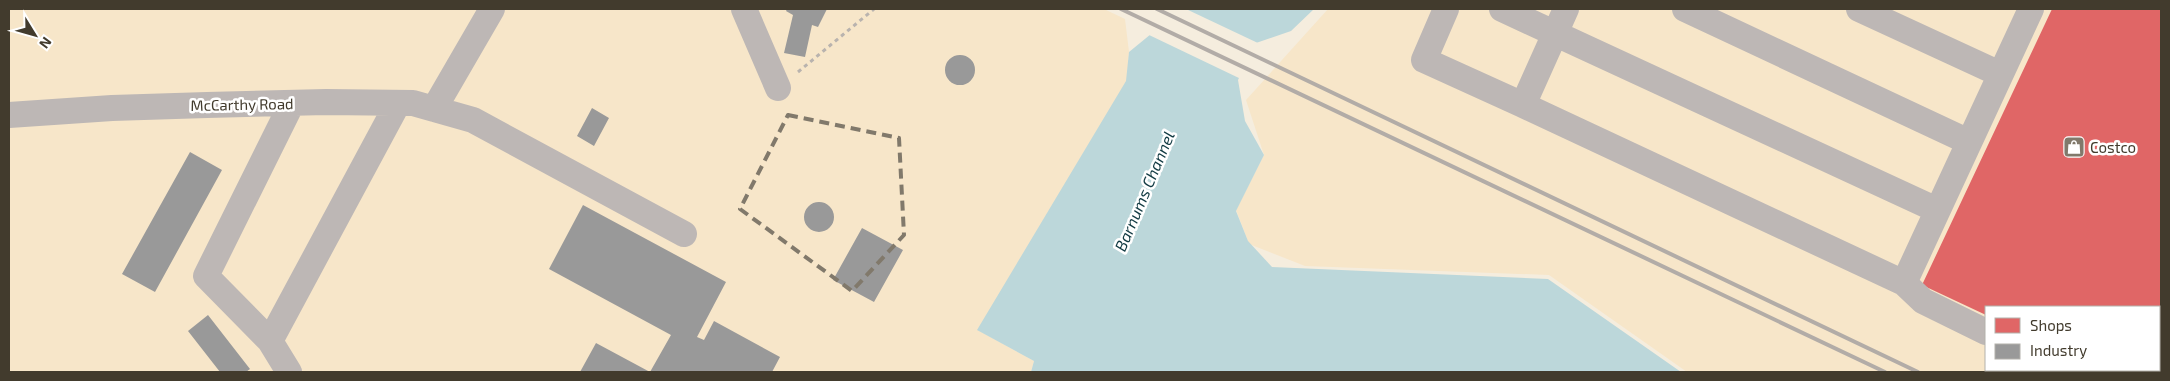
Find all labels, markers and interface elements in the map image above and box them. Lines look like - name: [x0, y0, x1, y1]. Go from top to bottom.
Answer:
- north arrow: [10, 10, 60, 60]
- text: N: [36, 34, 56, 52]
- street label: McCarthy Road: [190, 94, 294, 114]
- water label: Barnums Channel: [1110, 128, 1178, 254]
- shop icon: Costco: [2062, 135, 2086, 159]
- place label: Costco: [2090, 138, 2136, 156]
- legend: [1985, 306, 2160, 371]
- text: Shops: [2030, 316, 2072, 334]
- text: Industry: [2030, 341, 2087, 359]

